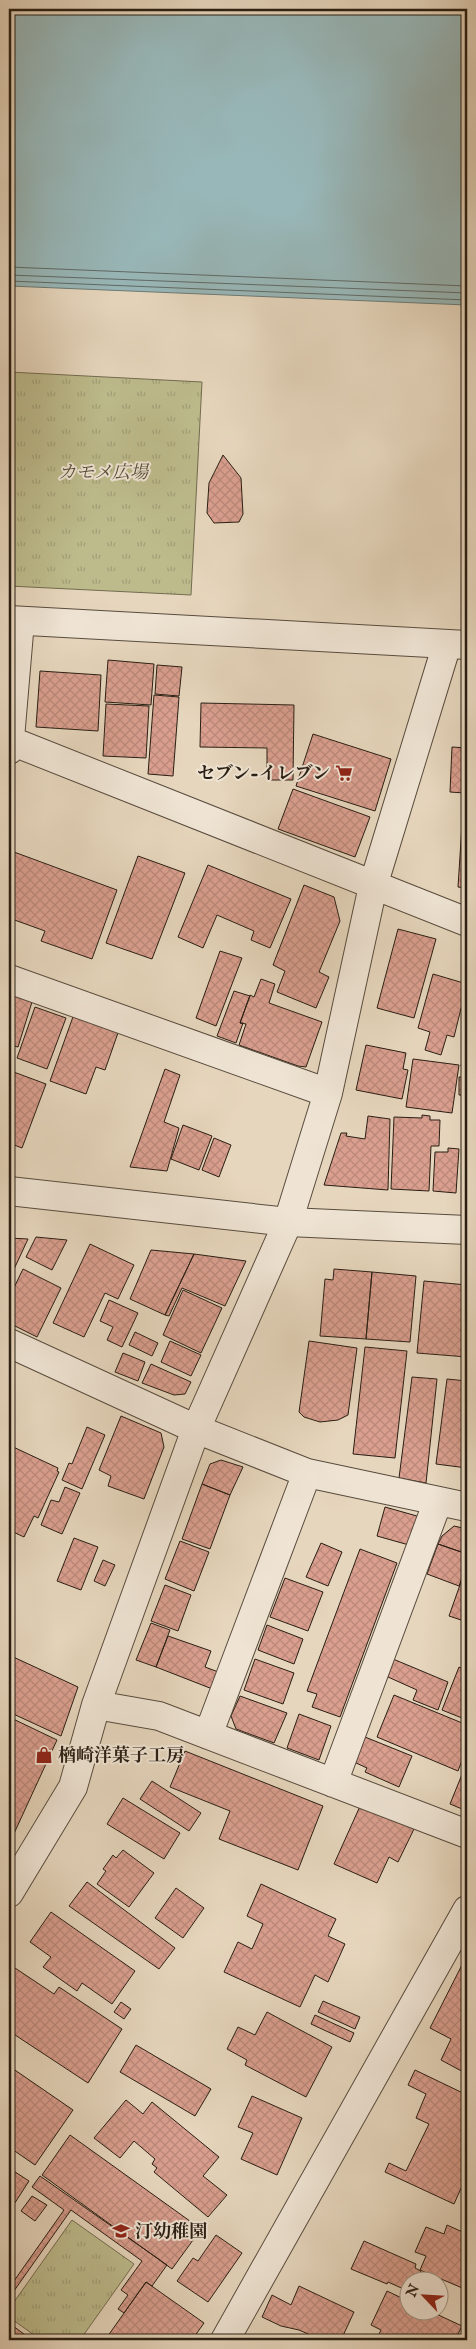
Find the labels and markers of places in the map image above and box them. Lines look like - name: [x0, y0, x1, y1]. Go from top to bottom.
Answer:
- place label: セブン-イレブン: [197, 763, 330, 786]
- supermarket icon: セブン-イレブン: [334, 763, 354, 783]
- shop icon: 楢崎洋菓子工房: [34, 1745, 54, 1765]
- place label: 楢崎洋菓子工房: [58, 1745, 184, 1768]
- school or university icon: 汀幼稚園: [111, 2221, 131, 2241]
- place label: 汀幼稚園: [135, 2221, 207, 2244]

